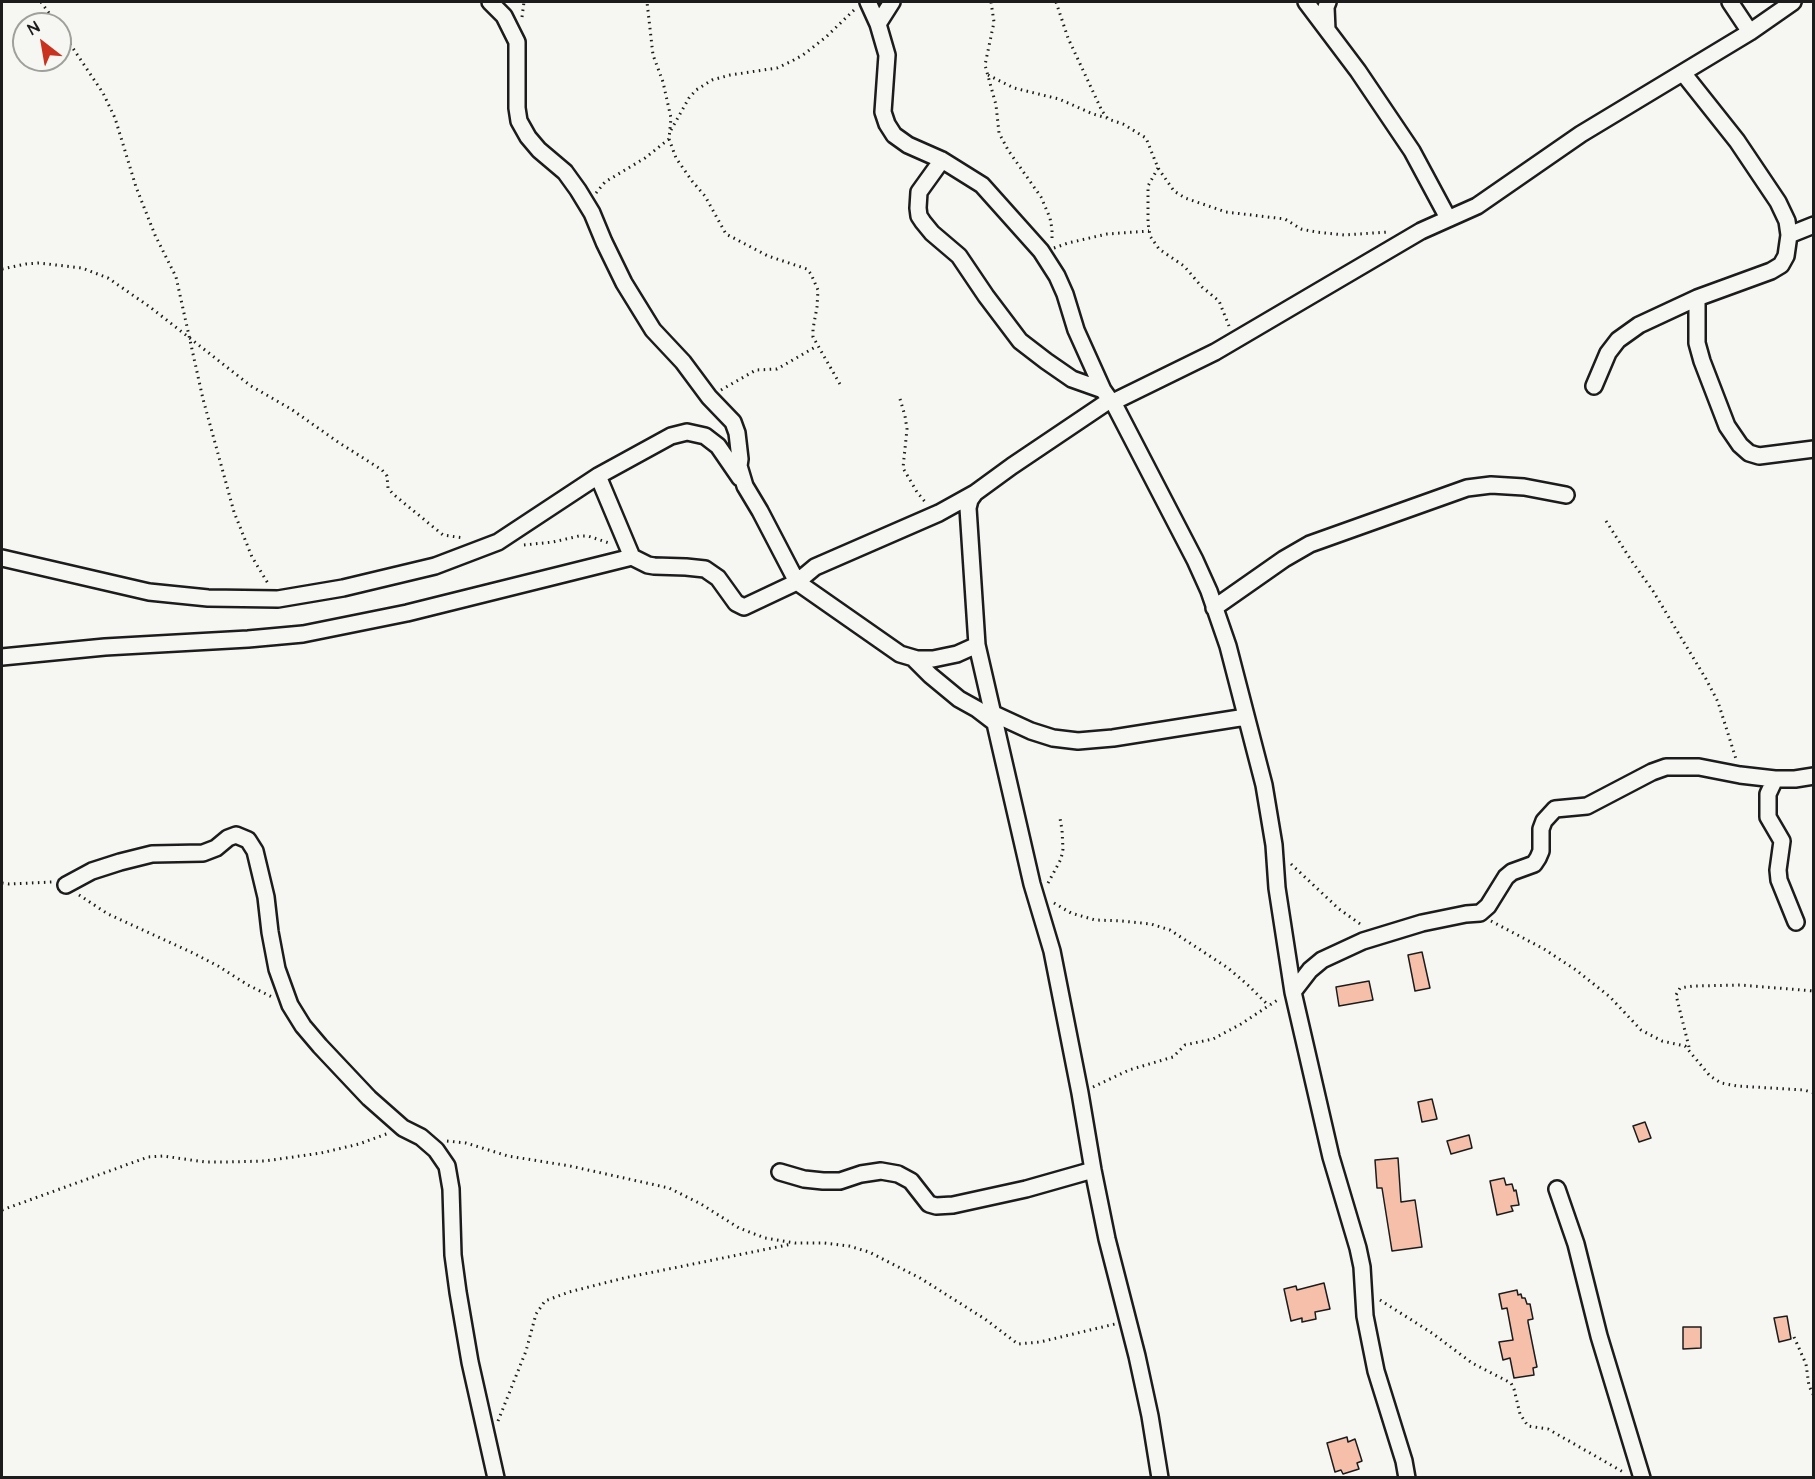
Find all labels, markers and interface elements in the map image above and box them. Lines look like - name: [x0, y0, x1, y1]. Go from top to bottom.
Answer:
- north arrow: [12, 12, 72, 72]
- text: N: [24, 16, 44, 40]

